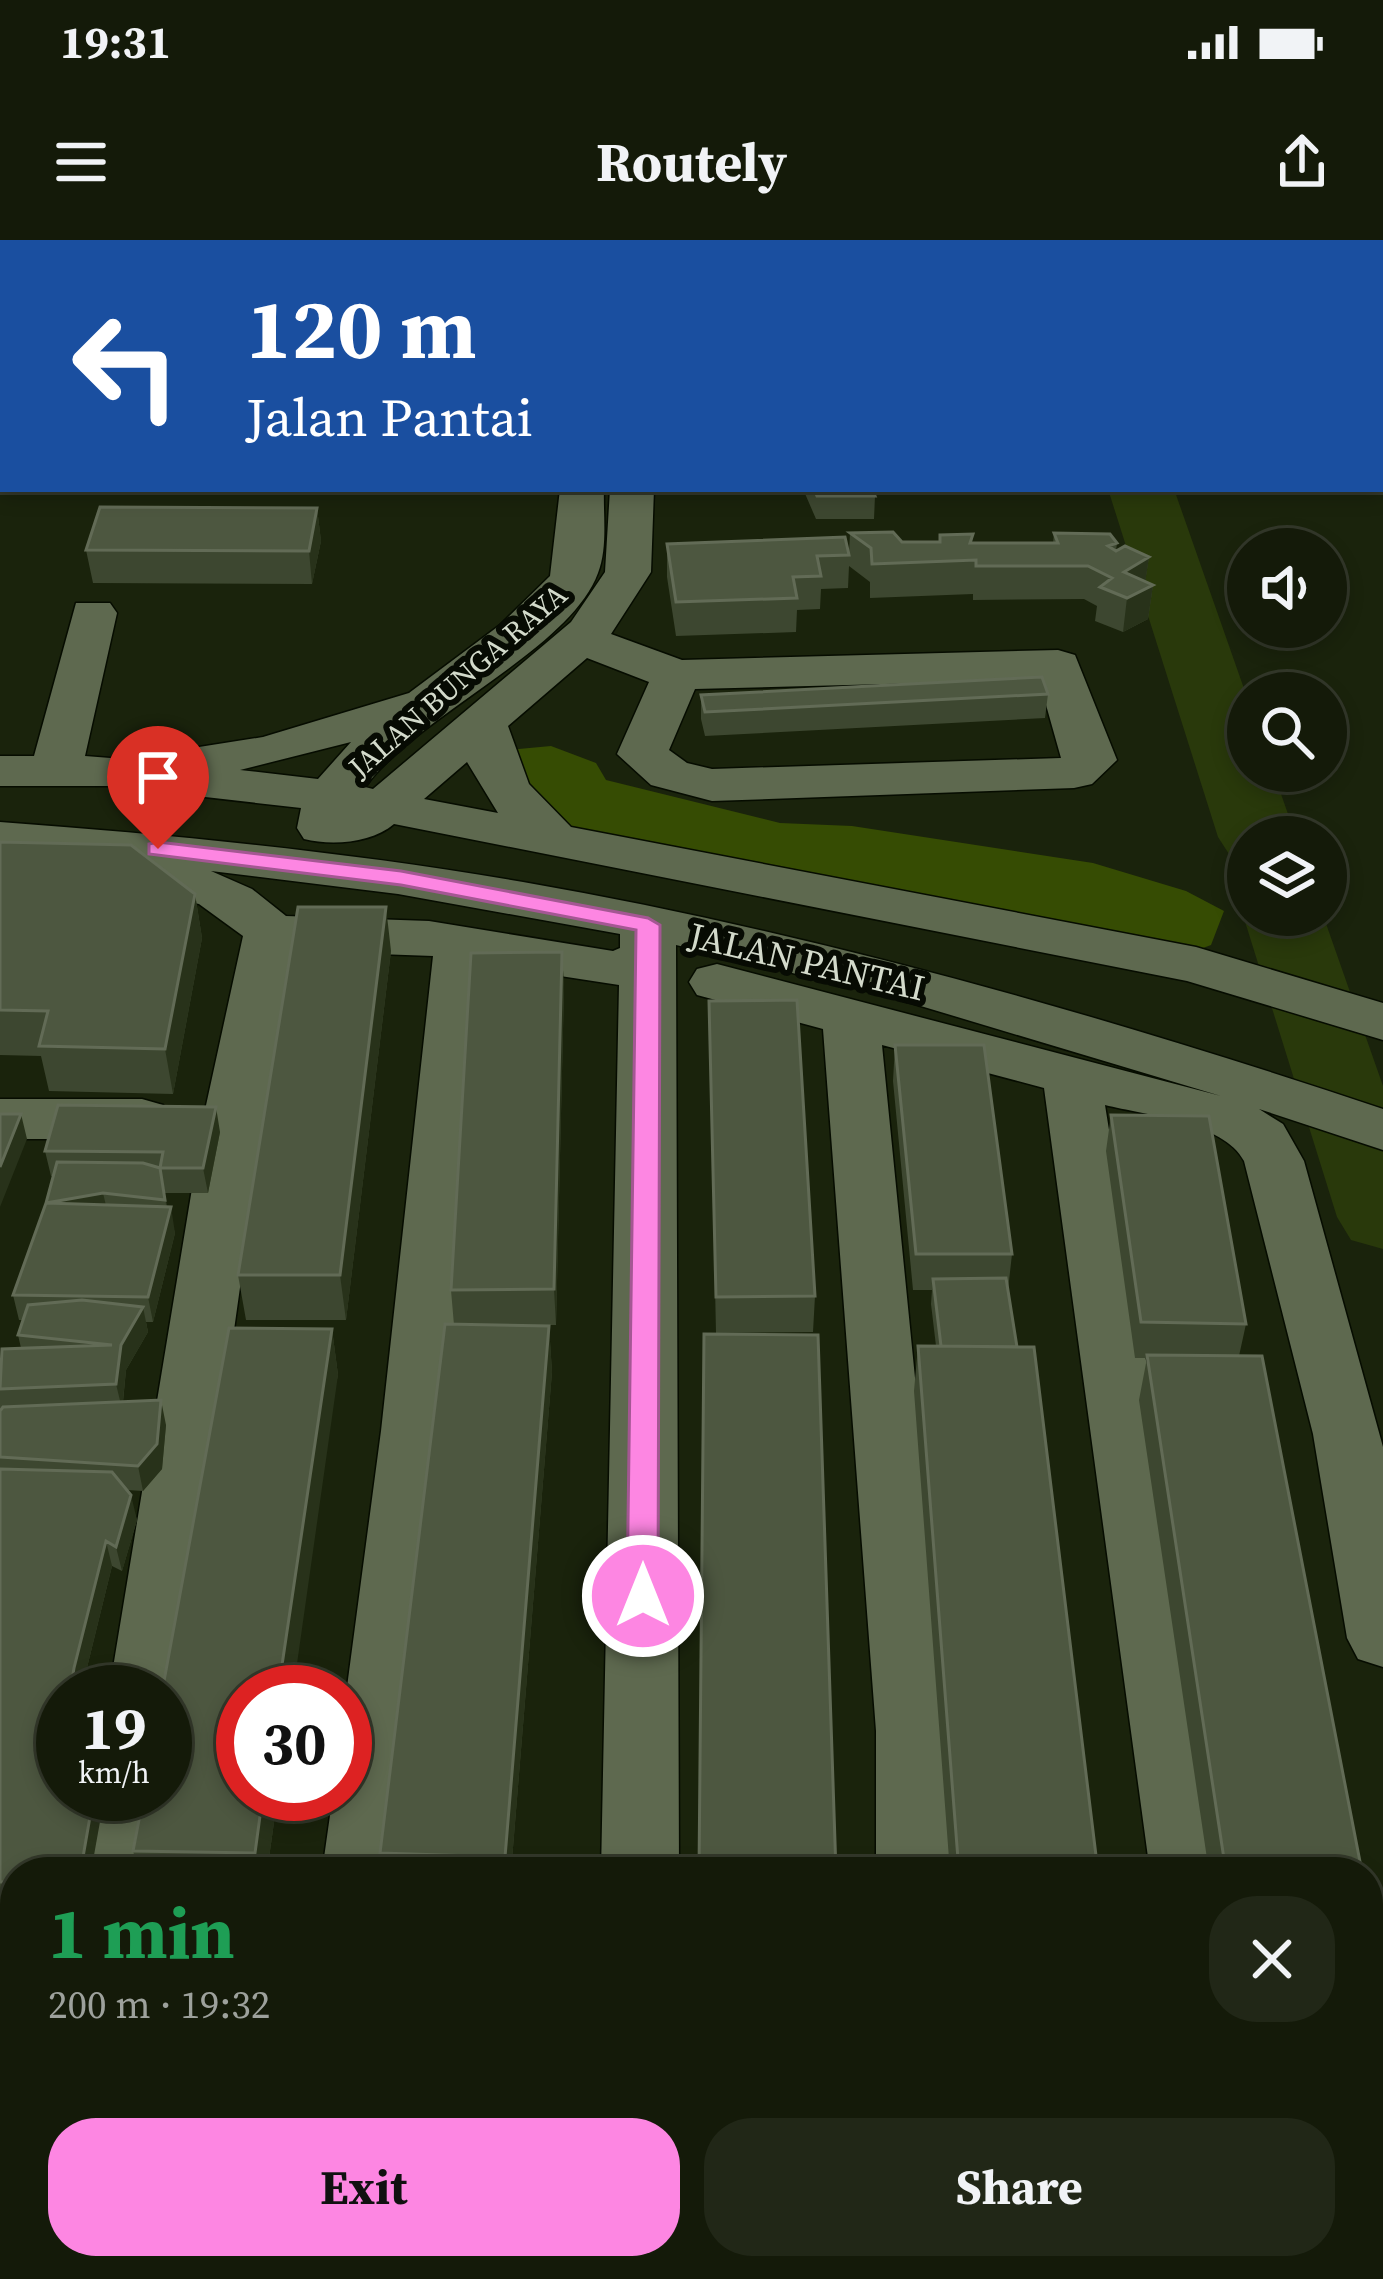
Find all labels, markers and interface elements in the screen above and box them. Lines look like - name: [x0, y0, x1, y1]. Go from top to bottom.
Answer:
- text: 19:31: [60, 11, 171, 73]
- text: Routely: [596, 125, 787, 199]
- icon: menu: [48, 129, 114, 195]
- icon: share: [1269, 129, 1335, 195]
- text: 120 m: [246, 271, 477, 386]
- icon: left: [48, 288, 204, 444]
- text: Jalan Pantai: [246, 380, 533, 454]
- map controls: [1227, 528, 1347, 936]
- button: sound: [1227, 528, 1347, 648]
- street label: JALAN BUNGA RAYA: [339, 574, 576, 788]
- button: search: [1227, 672, 1347, 792]
- pin: [107, 726, 209, 849]
- icon: arrive: [125, 744, 191, 810]
- button: layers: [1227, 816, 1347, 936]
- street label: JALAN PANTAI: [683, 910, 930, 1012]
- position arrow: [580, 1533, 706, 1659]
- speed limit sign: 30: [216, 1665, 372, 1821]
- text: 19: [81, 1687, 147, 1769]
- text: km/h: [78, 1752, 150, 1793]
- text: 1 min: [48, 1883, 235, 1982]
- button: close: [1209, 1896, 1335, 2022]
- text: 200 m · 19:32: [48, 1978, 270, 2031]
- button: Exit: [48, 2118, 680, 2256]
- button: Share: [704, 2118, 1335, 2256]

